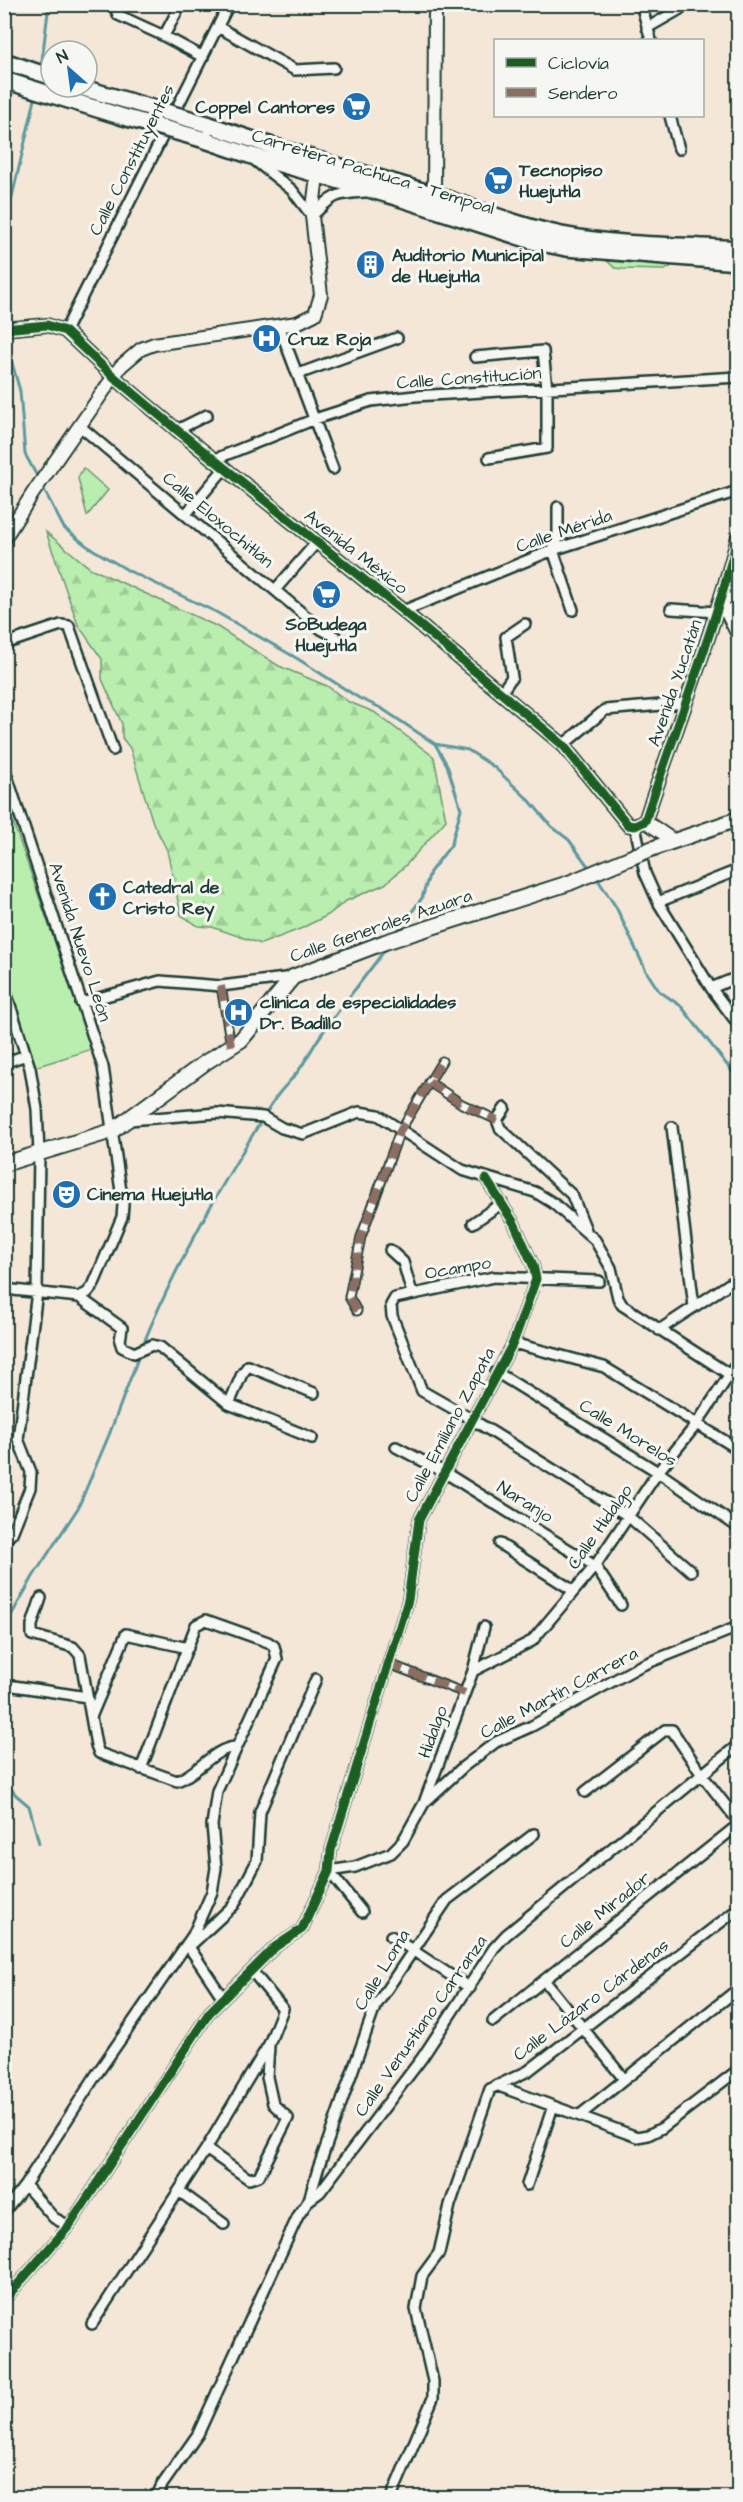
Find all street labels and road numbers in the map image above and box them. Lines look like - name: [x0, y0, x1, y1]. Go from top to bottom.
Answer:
- street label: Calle Constituyentes: [83, 80, 182, 240]
- street label: Carretera Pachuca - Tempoal: [249, 123, 498, 221]
- street label: Calle Constitución: [396, 360, 542, 396]
- street label: Calle Eloxochitlán: [157, 466, 279, 574]
- street label: Calle Mérida: [513, 503, 615, 559]
- street label: Avenida México: [299, 504, 413, 600]
- street label: Avenida Yucatán: [642, 616, 708, 750]
- street label: Avenida Nuevo León: [42, 859, 118, 1025]
- street label: Calle Generales Azuara: [287, 883, 475, 969]
- street label: Ocampo: [423, 1250, 493, 1286]
- street label: Calle Emiliano Zapata: [399, 1343, 501, 1507]
- street label: Calle Morelos: [574, 1393, 682, 1473]
- street label: Naranjo: [492, 1475, 558, 1529]
- street label: Calle Hidalgo: [561, 1479, 639, 1575]
- street label: Calle Martín Carrera: [476, 1641, 642, 1745]
- street label: Hidalgo: [412, 1702, 455, 1762]
- street label: Calle Mirador: [554, 1865, 656, 1954]
- street label: Calle Loma: [348, 1925, 416, 2015]
- street label: Calle Venustiano Carranza: [349, 1930, 493, 2122]
- street label: Calle Lázaro Cárdenas: [508, 1933, 674, 2067]

